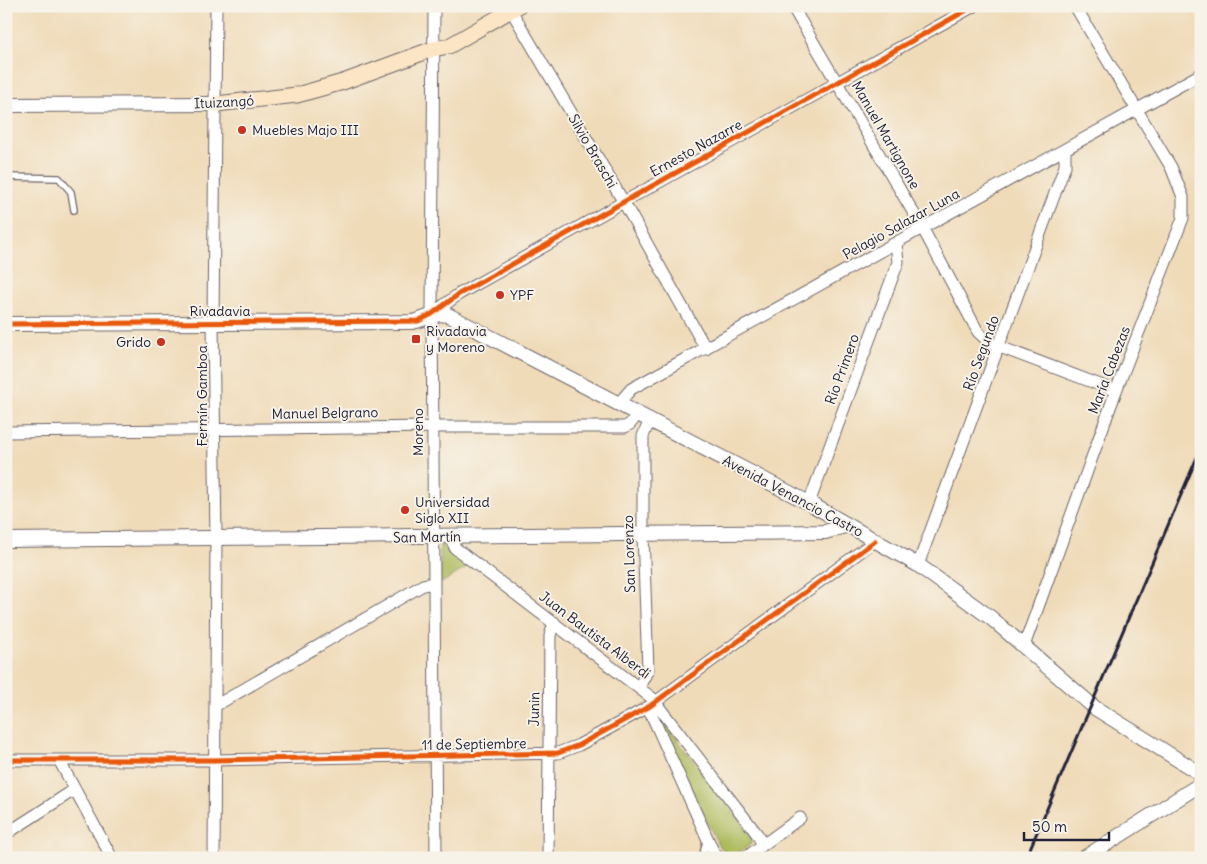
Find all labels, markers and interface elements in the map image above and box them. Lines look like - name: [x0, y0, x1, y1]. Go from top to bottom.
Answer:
- street label: Manuel Martignone: [848, 78, 924, 192]
- street label: Ituizangó: [193, 91, 255, 113]
- street label: Silvio Braschi: [565, 111, 621, 191]
- street label: Ernesto Nazarre: [647, 115, 745, 181]
- place label: Muebles Majo III: [252, 121, 359, 139]
- marker: Muebles Majo III: [236, 124, 248, 136]
- street label: Pelagio Salazar Luna: [839, 184, 963, 264]
- place label: YPF: [510, 286, 534, 304]
- marker: YPF: [494, 289, 506, 301]
- street label: Rivadavia: [190, 302, 250, 320]
- street label: Río Segundo: [959, 313, 1003, 393]
- place label: Rivadavia y Moreno: [426, 322, 487, 356]
- street label: María Cabezas: [1084, 323, 1134, 417]
- street label: Río Primero: [821, 331, 863, 407]
- place label: Grido: [116, 333, 151, 351]
- marker: Rivadavia y Moreno: [410, 333, 422, 345]
- marker: Grido: [155, 336, 167, 348]
- street label: Fermín Gamboa: [193, 345, 211, 447]
- street label: Manuel Belgrano: [272, 403, 379, 423]
- street label: Moreno: [409, 408, 427, 456]
- street label: Avenida Venancio Castro: [719, 451, 867, 541]
- place label: Universidad Siglo XII: [415, 493, 490, 527]
- marker: Universidad Siglo XII: [399, 504, 411, 516]
- street label: San Lorenzo: [619, 515, 639, 593]
- street label: San Martín: [393, 527, 461, 547]
- street label: Juan Bautista Alberdi: [536, 587, 654, 683]
- street label: Junin: [525, 692, 543, 726]
- street label: 11 de Septiembre: [421, 734, 527, 754]
- scale bar: [1024, 809, 1110, 841]
- text: 50 m: [1032, 817, 1067, 836]

